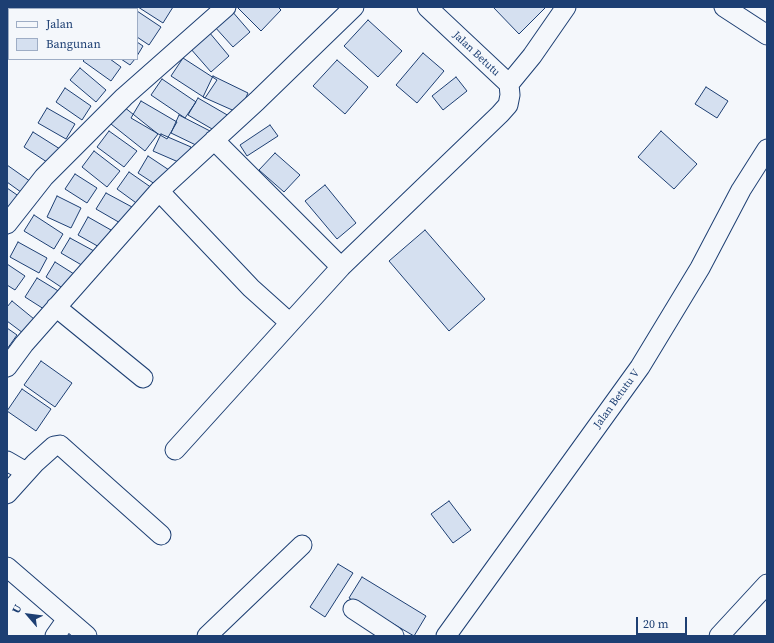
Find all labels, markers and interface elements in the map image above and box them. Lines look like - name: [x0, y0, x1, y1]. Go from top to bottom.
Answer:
- legend: [8, 8, 138, 60]
- text: Jalan: [46, 16, 73, 32]
- street label: Jalan Betutu: [450, 29, 502, 79]
- text: Bangunan: [46, 36, 101, 52]
- street label: Jalan Betutu V: [591, 367, 643, 431]
- north arrow: [8, 595, 48, 635]
- text: U: [8, 602, 25, 616]
- scale bar: [638, 609, 689, 635]
- text: 20 m: [643, 616, 669, 632]

